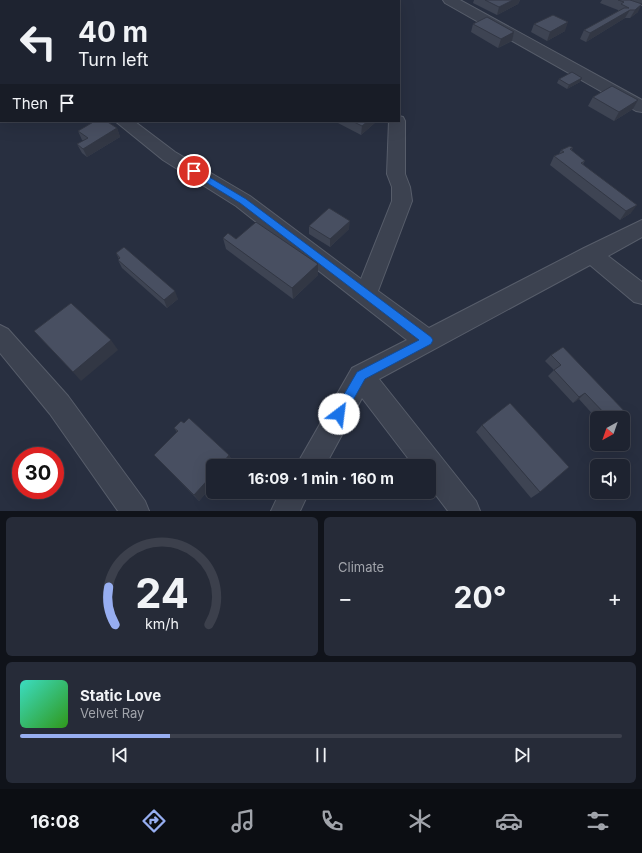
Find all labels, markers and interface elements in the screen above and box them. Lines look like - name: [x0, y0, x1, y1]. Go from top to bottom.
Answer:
- text: 40 m: [78, 15, 148, 49]
- icon: left: [12, 16, 64, 68]
- text: Turn left: [78, 49, 148, 70]
- icon: arrive: [56, 92, 78, 114]
- text: Then: [12, 94, 48, 113]
- pin: [177, 154, 211, 188]
- icon: arrive: [183, 160, 205, 182]
- position arrow: [318, 393, 360, 435]
- north arrow: [590, 411, 630, 451]
- map controls: [590, 411, 630, 499]
- speed limit sign: 30: [12, 447, 64, 499]
- button: sound: [590, 459, 630, 499]
- text: 16:09 · 1 min · 160 m: [248, 469, 394, 488]
- text: Climate: [338, 559, 384, 575]
- text: 24: [135, 567, 189, 617]
- text: 20°: [454, 579, 506, 615]
- text: −: [338, 585, 353, 611]
- text: +: [607, 585, 622, 611]
- text: km/h: [145, 614, 179, 631]
- text: Static Love: [80, 686, 161, 705]
- text: Velvet Ray: [80, 705, 144, 721]
- icon: previous: [109, 744, 131, 766]
- icon: pause: [310, 744, 332, 766]
- icon: next: [511, 744, 533, 766]
- icon: directions: [140, 807, 168, 835]
- icon: music: [229, 807, 257, 835]
- icon: phone: [318, 807, 346, 835]
- icon: climate: [406, 807, 434, 835]
- icon: car: [495, 807, 523, 835]
- icon: filters: [584, 807, 612, 835]
- text: 16:08: [30, 811, 80, 832]

